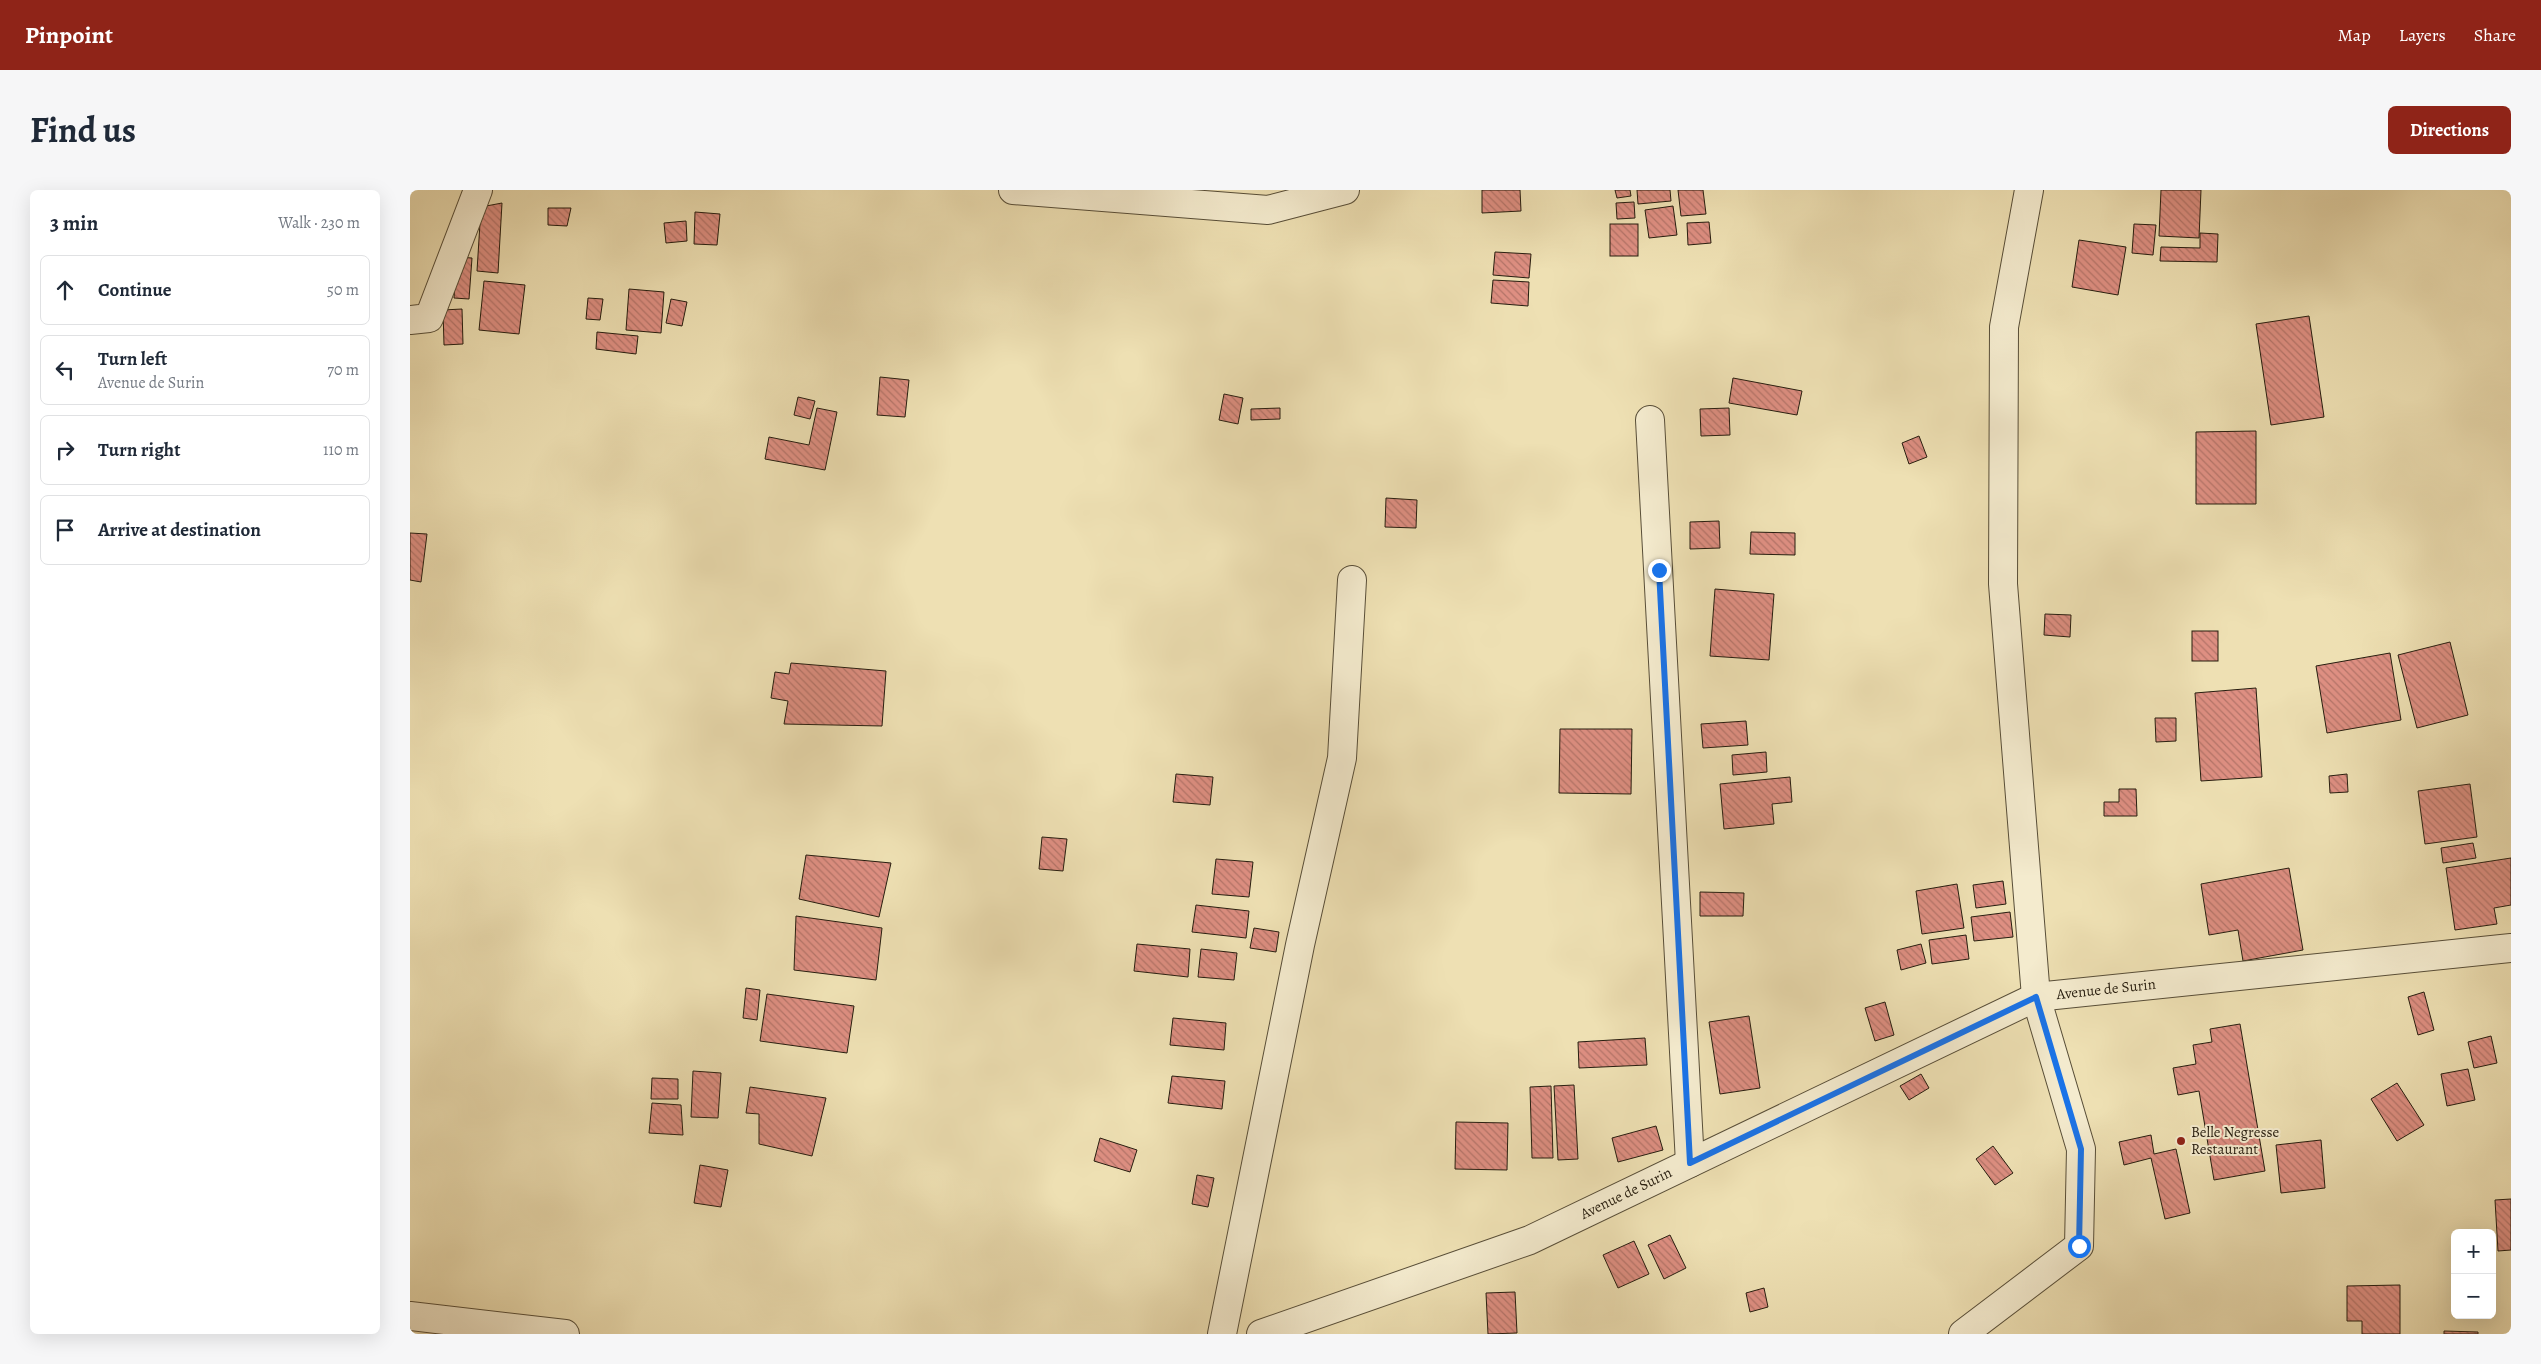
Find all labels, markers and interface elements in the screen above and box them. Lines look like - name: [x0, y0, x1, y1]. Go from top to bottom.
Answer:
- text: Pinpoint: [25, 19, 113, 51]
- text: Map: [2338, 23, 2371, 47]
- text: Layers: [2399, 23, 2446, 47]
- text: Share: [2474, 23, 2516, 47]
- text: Find us: [30, 106, 136, 154]
- button: Directions: [2388, 106, 2511, 154]
- text: 3 min: [50, 209, 98, 237]
- text: Walk · 230 m: [278, 212, 360, 234]
- icon: ahead: [51, 276, 79, 304]
- text: Continue: [98, 277, 172, 303]
- text: 50 m: [327, 279, 359, 301]
- text: Turn left: [98, 346, 167, 372]
- icon: left: [51, 356, 79, 384]
- text: 70 m: [327, 359, 359, 381]
- text: Avenue de Surin: [98, 372, 204, 394]
- icon: right: [51, 436, 79, 464]
- text: Turn right: [98, 437, 180, 463]
- text: 110 m: [323, 439, 359, 461]
- icon: arrive: [51, 516, 79, 544]
- text: Arrive at destination: [98, 517, 261, 543]
- route end: [1648, 559, 1671, 582]
- street label: Avenue de Surin: [2054, 974, 2157, 1004]
- place label: Belle Negresse Restaurant: [2191, 1122, 2279, 1159]
- marker: Belle Negresse Restaurant: [2175, 1135, 2187, 1147]
- street label: Avenue de Surin: [1576, 1162, 1675, 1224]
- map controls: [2451, 1229, 2496, 1319]
- button: +: [2451, 1229, 2496, 1274]
- route start: [2068, 1235, 2091, 1258]
- button: −: [2451, 1274, 2496, 1319]

